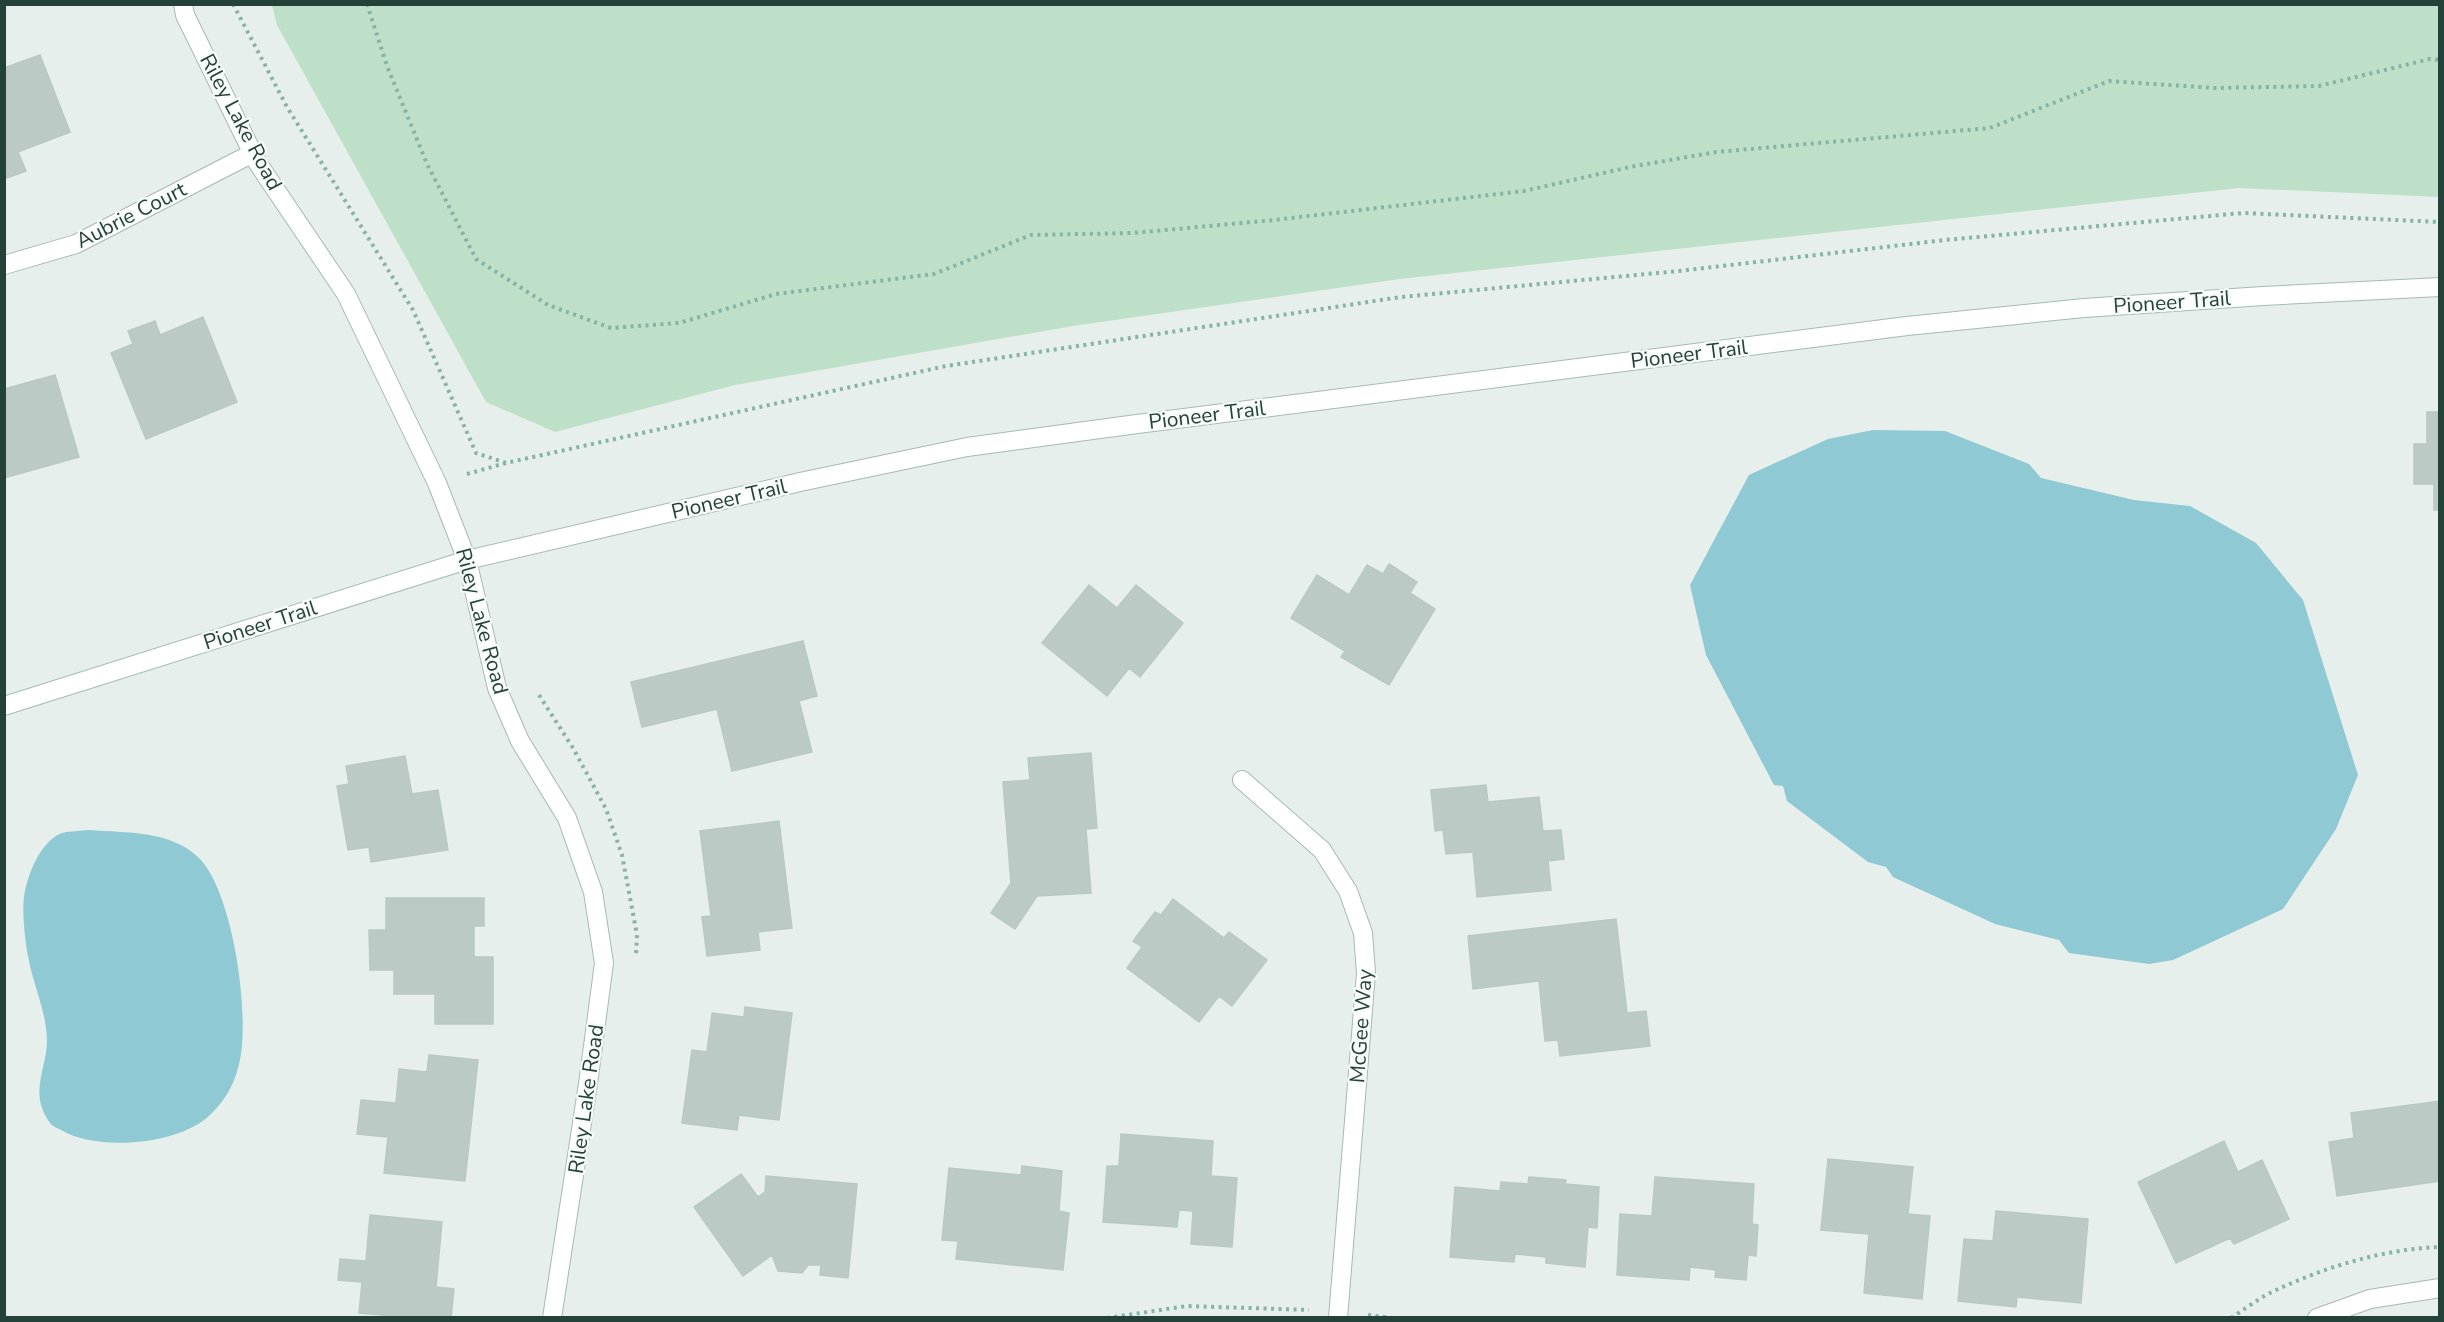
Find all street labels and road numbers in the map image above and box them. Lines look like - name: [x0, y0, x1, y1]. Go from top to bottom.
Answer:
- street label: Riley Lake Road: [193, 49, 289, 195]
- street label: Aubrie Court: [71, 175, 192, 255]
- street label: Pioneer Trail: [2112, 284, 2232, 320]
- street label: Pioneer Trail: [1629, 333, 1750, 375]
- street label: Pioneer Trail: [1147, 394, 1268, 436]
- street label: Pioneer Trail: [669, 472, 790, 526]
- street label: Riley Lake Road: [449, 545, 515, 697]
- street label: Pioneer Trail: [200, 593, 321, 657]
- street label: McGee Way: [1343, 968, 1379, 1084]
- street label: Riley Lake Road: [562, 1023, 610, 1175]

